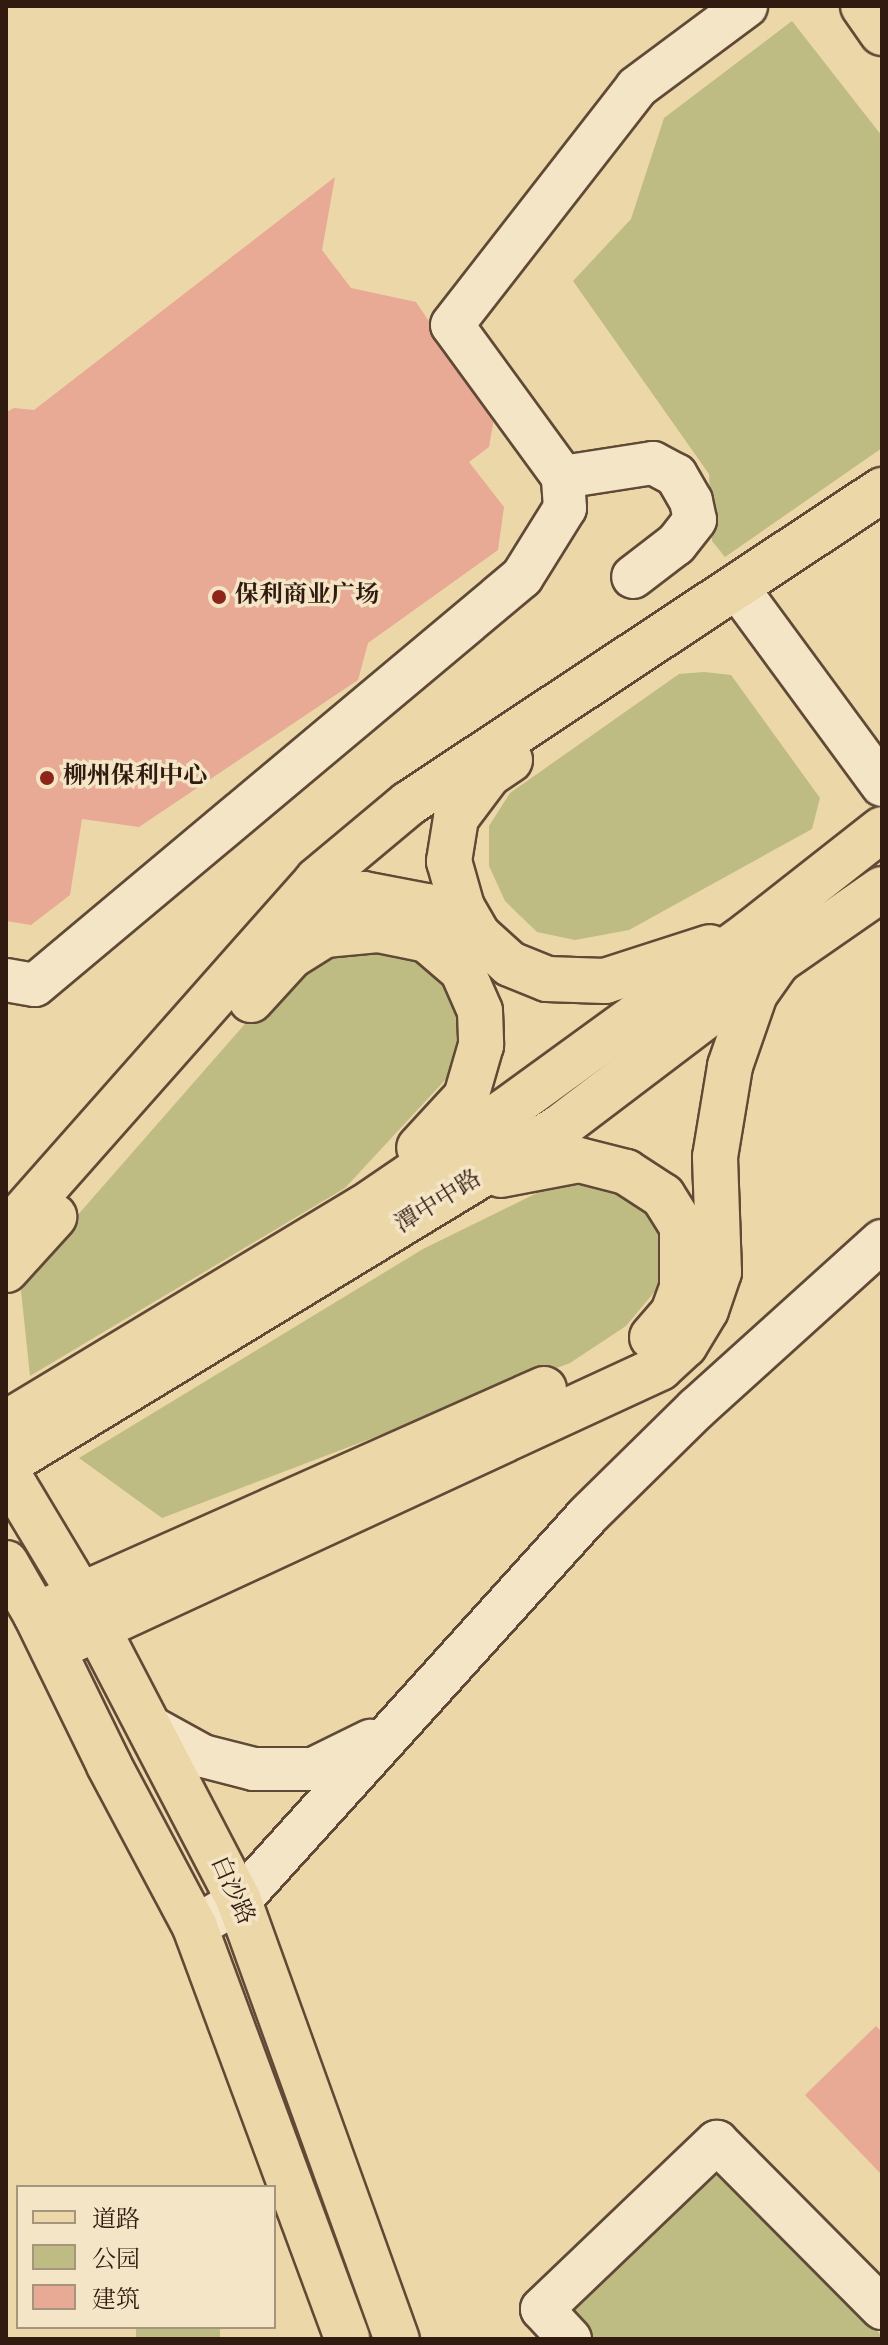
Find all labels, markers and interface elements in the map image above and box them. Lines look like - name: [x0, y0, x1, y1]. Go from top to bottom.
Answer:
- place label: 保利商业广场: [235, 583, 379, 611]
- marker: 保利商业广场: [210, 588, 228, 606]
- place label: 柳州保利中心: [63, 764, 207, 792]
- marker: 柳州保利中心: [38, 769, 56, 787]
- street label: 潭中中路: [391, 1165, 487, 1241]
- street label: 白沙路: [203, 1852, 259, 1930]
- legend: [16, 2185, 276, 2329]
- text: 道路: [92, 2209, 140, 2233]
- text: 公园: [92, 2249, 140, 2273]
- text: 建筑: [92, 2289, 140, 2313]

